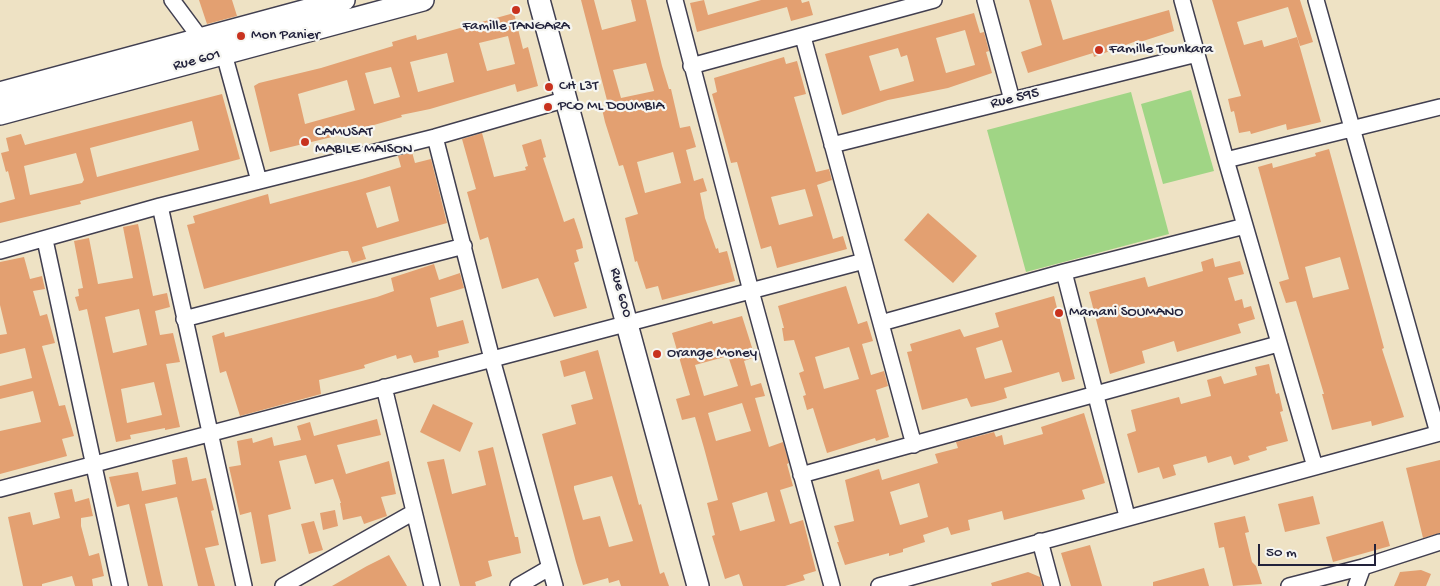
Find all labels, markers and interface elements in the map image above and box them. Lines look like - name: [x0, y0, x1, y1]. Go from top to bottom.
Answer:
- marker: Famille TANGARA: [510, 4, 522, 16]
- place label: Famille TANGARA: [462, 18, 570, 36]
- place label: Mon Panier: [251, 27, 320, 45]
- marker: Mon Panier: [235, 30, 247, 42]
- place label: Famille Tounkara: [1109, 41, 1213, 59]
- marker: Famille Tounkara: [1093, 44, 1105, 56]
- street label: Rue 601: [171, 46, 223, 76]
- place label: CH L3T: [559, 78, 598, 96]
- marker: CH L3T: [543, 81, 555, 93]
- street label: Rue 595: [989, 84, 1041, 114]
- place label: PCO ML DOUMBIA: [558, 98, 664, 116]
- marker: PCO ML DOUMBIA: [542, 101, 554, 113]
- place label: CAMUSAT MABILE MAISON: [315, 124, 413, 159]
- marker: CAMUSAT MABILE MAISON: [299, 136, 311, 148]
- street label: Rue 600: [605, 266, 635, 320]
- place label: Mamani SOUMANO: [1069, 304, 1183, 322]
- marker: Mamani SOUMANO: [1053, 307, 1065, 319]
- place label: Orange Money: [667, 345, 757, 363]
- marker: Orange Money: [651, 348, 663, 360]
- scale bar: [1260, 534, 1378, 566]
- text: 50 m: [1266, 544, 1297, 562]

